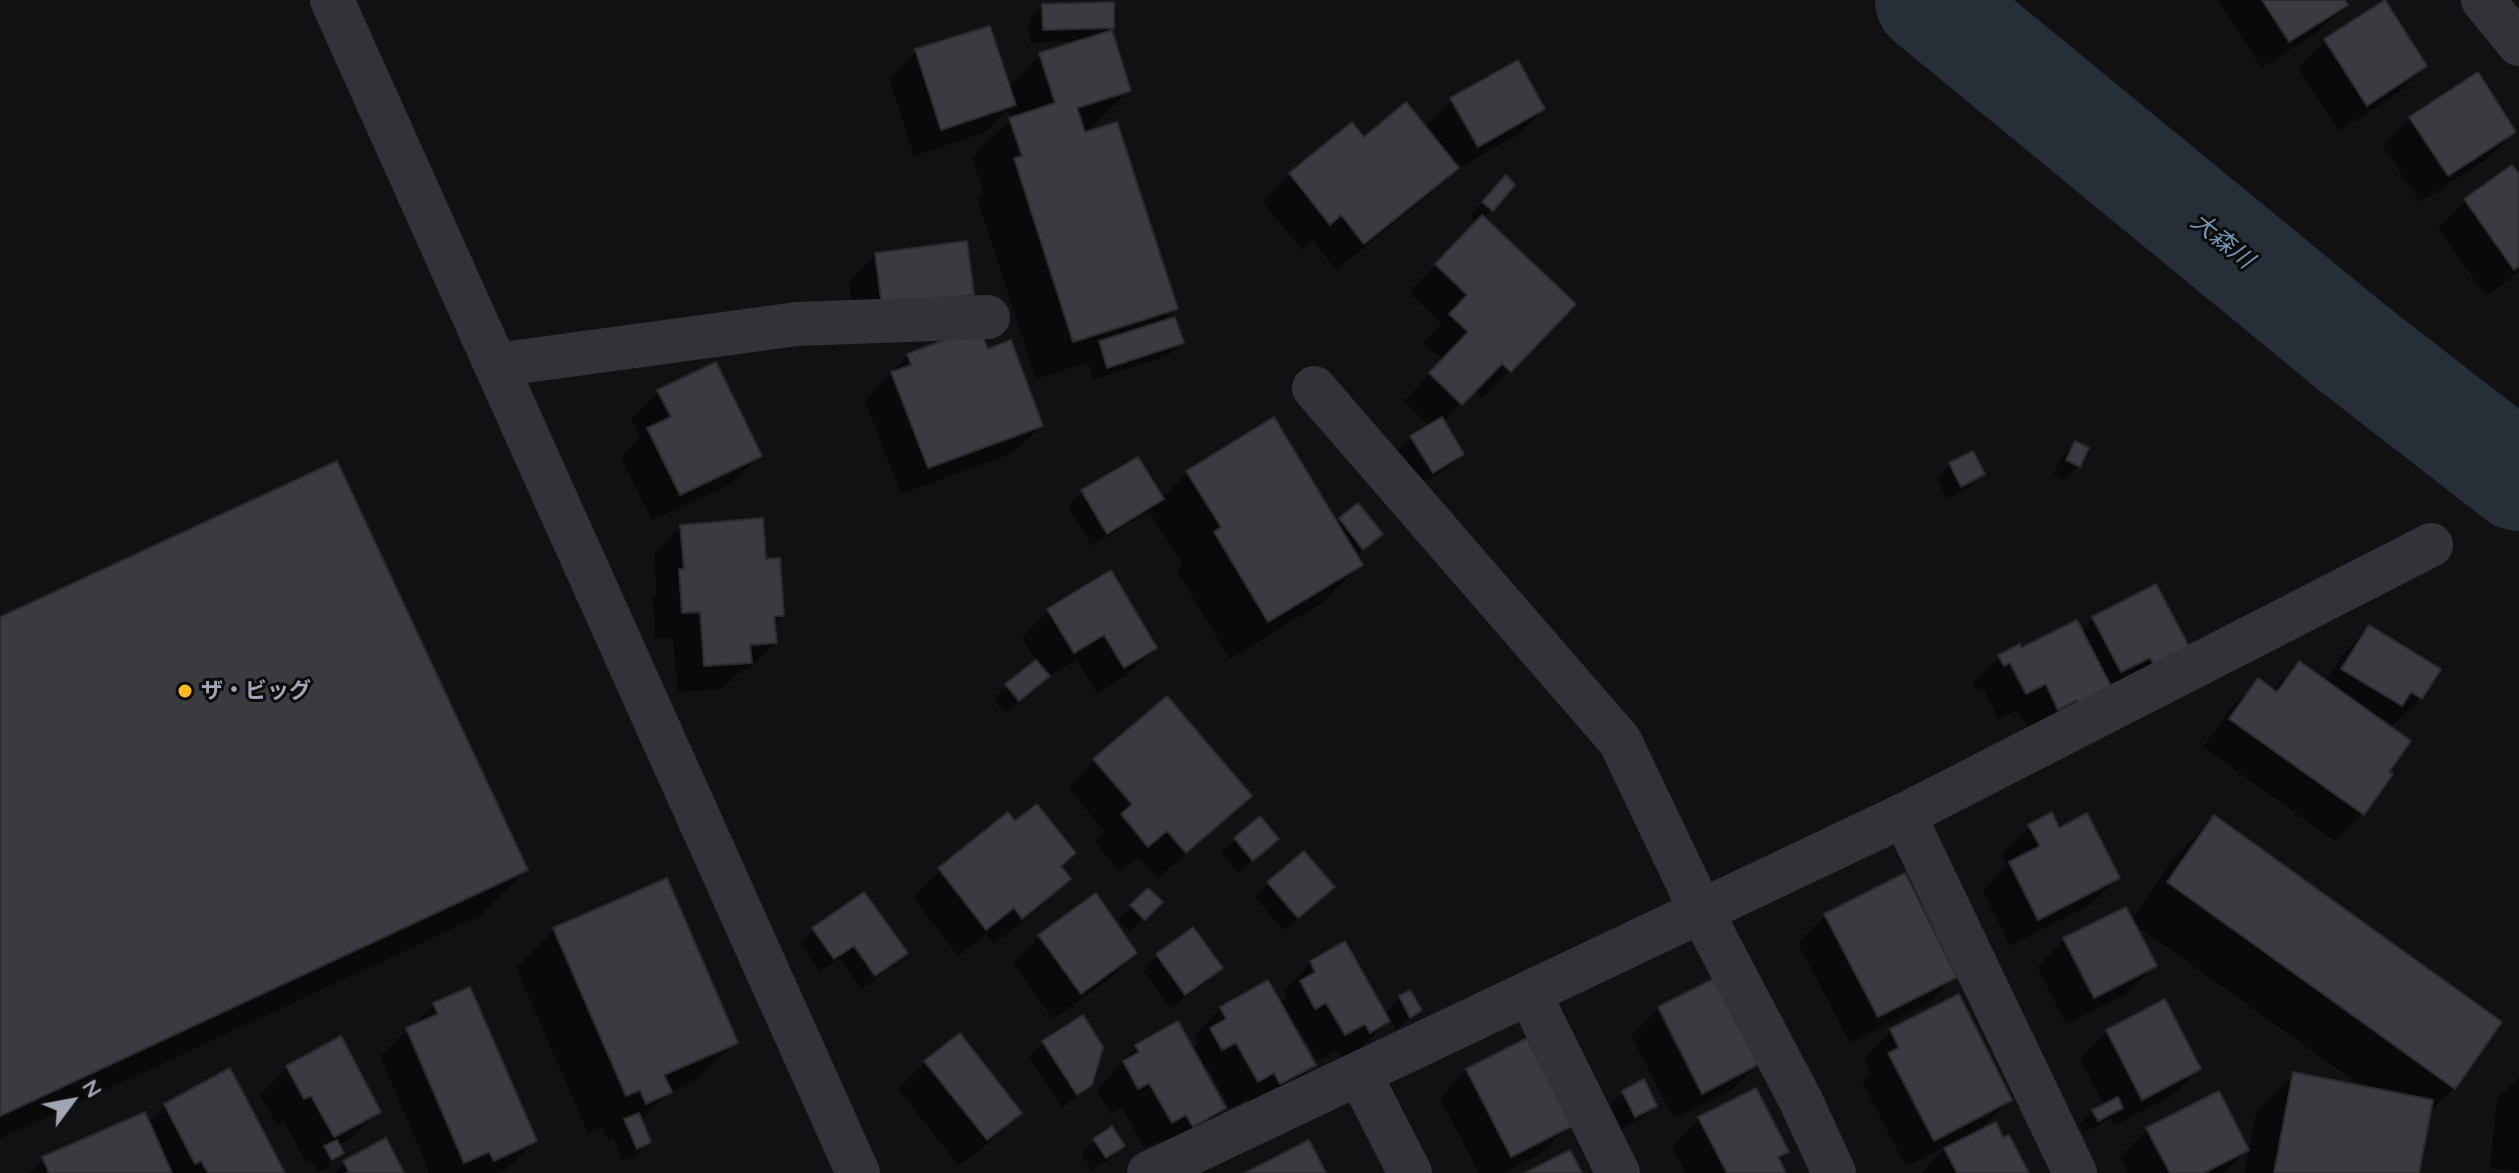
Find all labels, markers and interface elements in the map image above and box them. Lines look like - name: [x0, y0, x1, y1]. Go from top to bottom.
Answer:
- water label: 大森川: [2185, 207, 2259, 275]
- place label: ザ・ビッグ: [201, 678, 311, 704]
- marker: ザ・ビッグ: [176, 682, 194, 700]
- north arrow: [32, 1061, 112, 1141]
- text: N: [76, 1074, 109, 1103]

